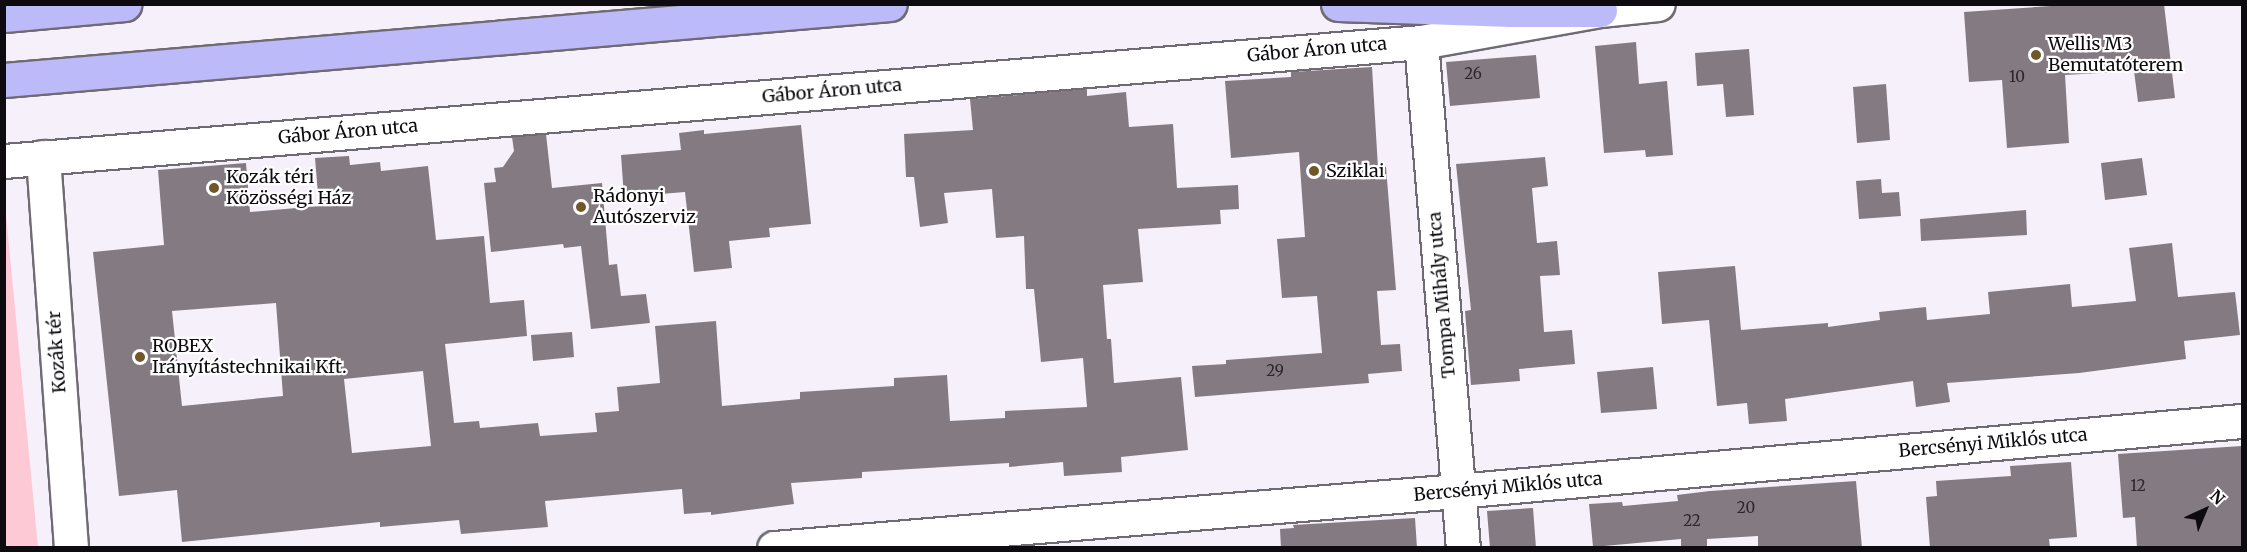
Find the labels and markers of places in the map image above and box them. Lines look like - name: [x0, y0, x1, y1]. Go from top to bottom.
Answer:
- place label: Wellis M3 Bemutatóterem: [2048, 34, 2183, 76]
- marker: Wellis M3 Bemutatóterem: [2029, 48, 2043, 62]
- place label: Sziklai: [1326, 160, 1385, 182]
- marker: Sziklai: [1307, 164, 1321, 178]
- place label: Kozák téri Közösségi Ház: [226, 167, 351, 210]
- marker: Kozák téri Közösségi Ház: [207, 181, 221, 195]
- place label: Rádonyi Autószerviz: [593, 186, 696, 228]
- marker: Rádonyi Autószerviz: [574, 200, 588, 214]
- place label: ROBEX Irányítástechnikai Kft.: [152, 336, 347, 378]
- marker: ROBEX Irányítástechnikai Kft.: [133, 350, 147, 364]

